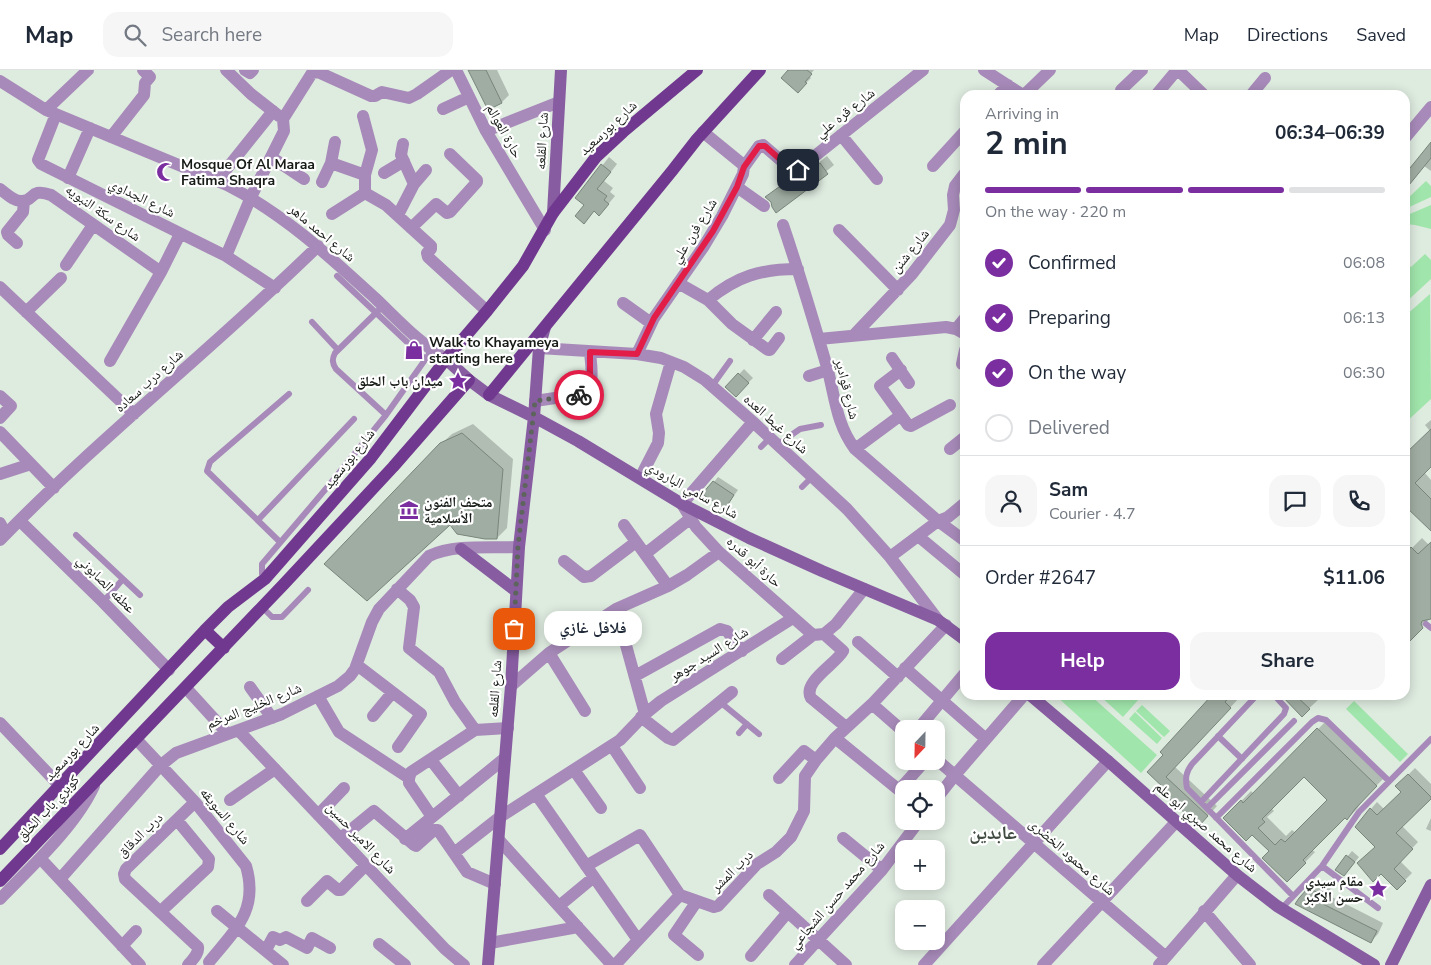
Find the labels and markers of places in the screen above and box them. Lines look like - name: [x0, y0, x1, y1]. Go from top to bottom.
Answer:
- pin: [777, 149, 819, 191]
- place label: Mosque Of Al Maraa Fatima Shaqra: [181, 155, 315, 190]
- mosque icon: Mosque Of Al Maraa Fatima Shaqra: [155, 161, 177, 183]
- place label: Walk to Khayameya starting here: [429, 333, 559, 368]
- shop icon: Walk to Khayameya starting here: [403, 339, 425, 361]
- place icon: ميدان باب الخلق: [447, 370, 469, 392]
- place label: ميدان باب الخلق: [357, 372, 443, 391]
- place label: متحف الفنون الأسلامية: [424, 493, 492, 528]
- museum icon: متحف الفنون الأسلامية: [398, 499, 420, 521]
- pin: [493, 608, 535, 650]
- callout: فلافل غازي: [544, 612, 642, 646]
- place label: مقام سيدي حسن الاكبر: [1304, 872, 1363, 907]
- place icon: مقام سيدي حسن الاكبر: [1367, 878, 1389, 900]

